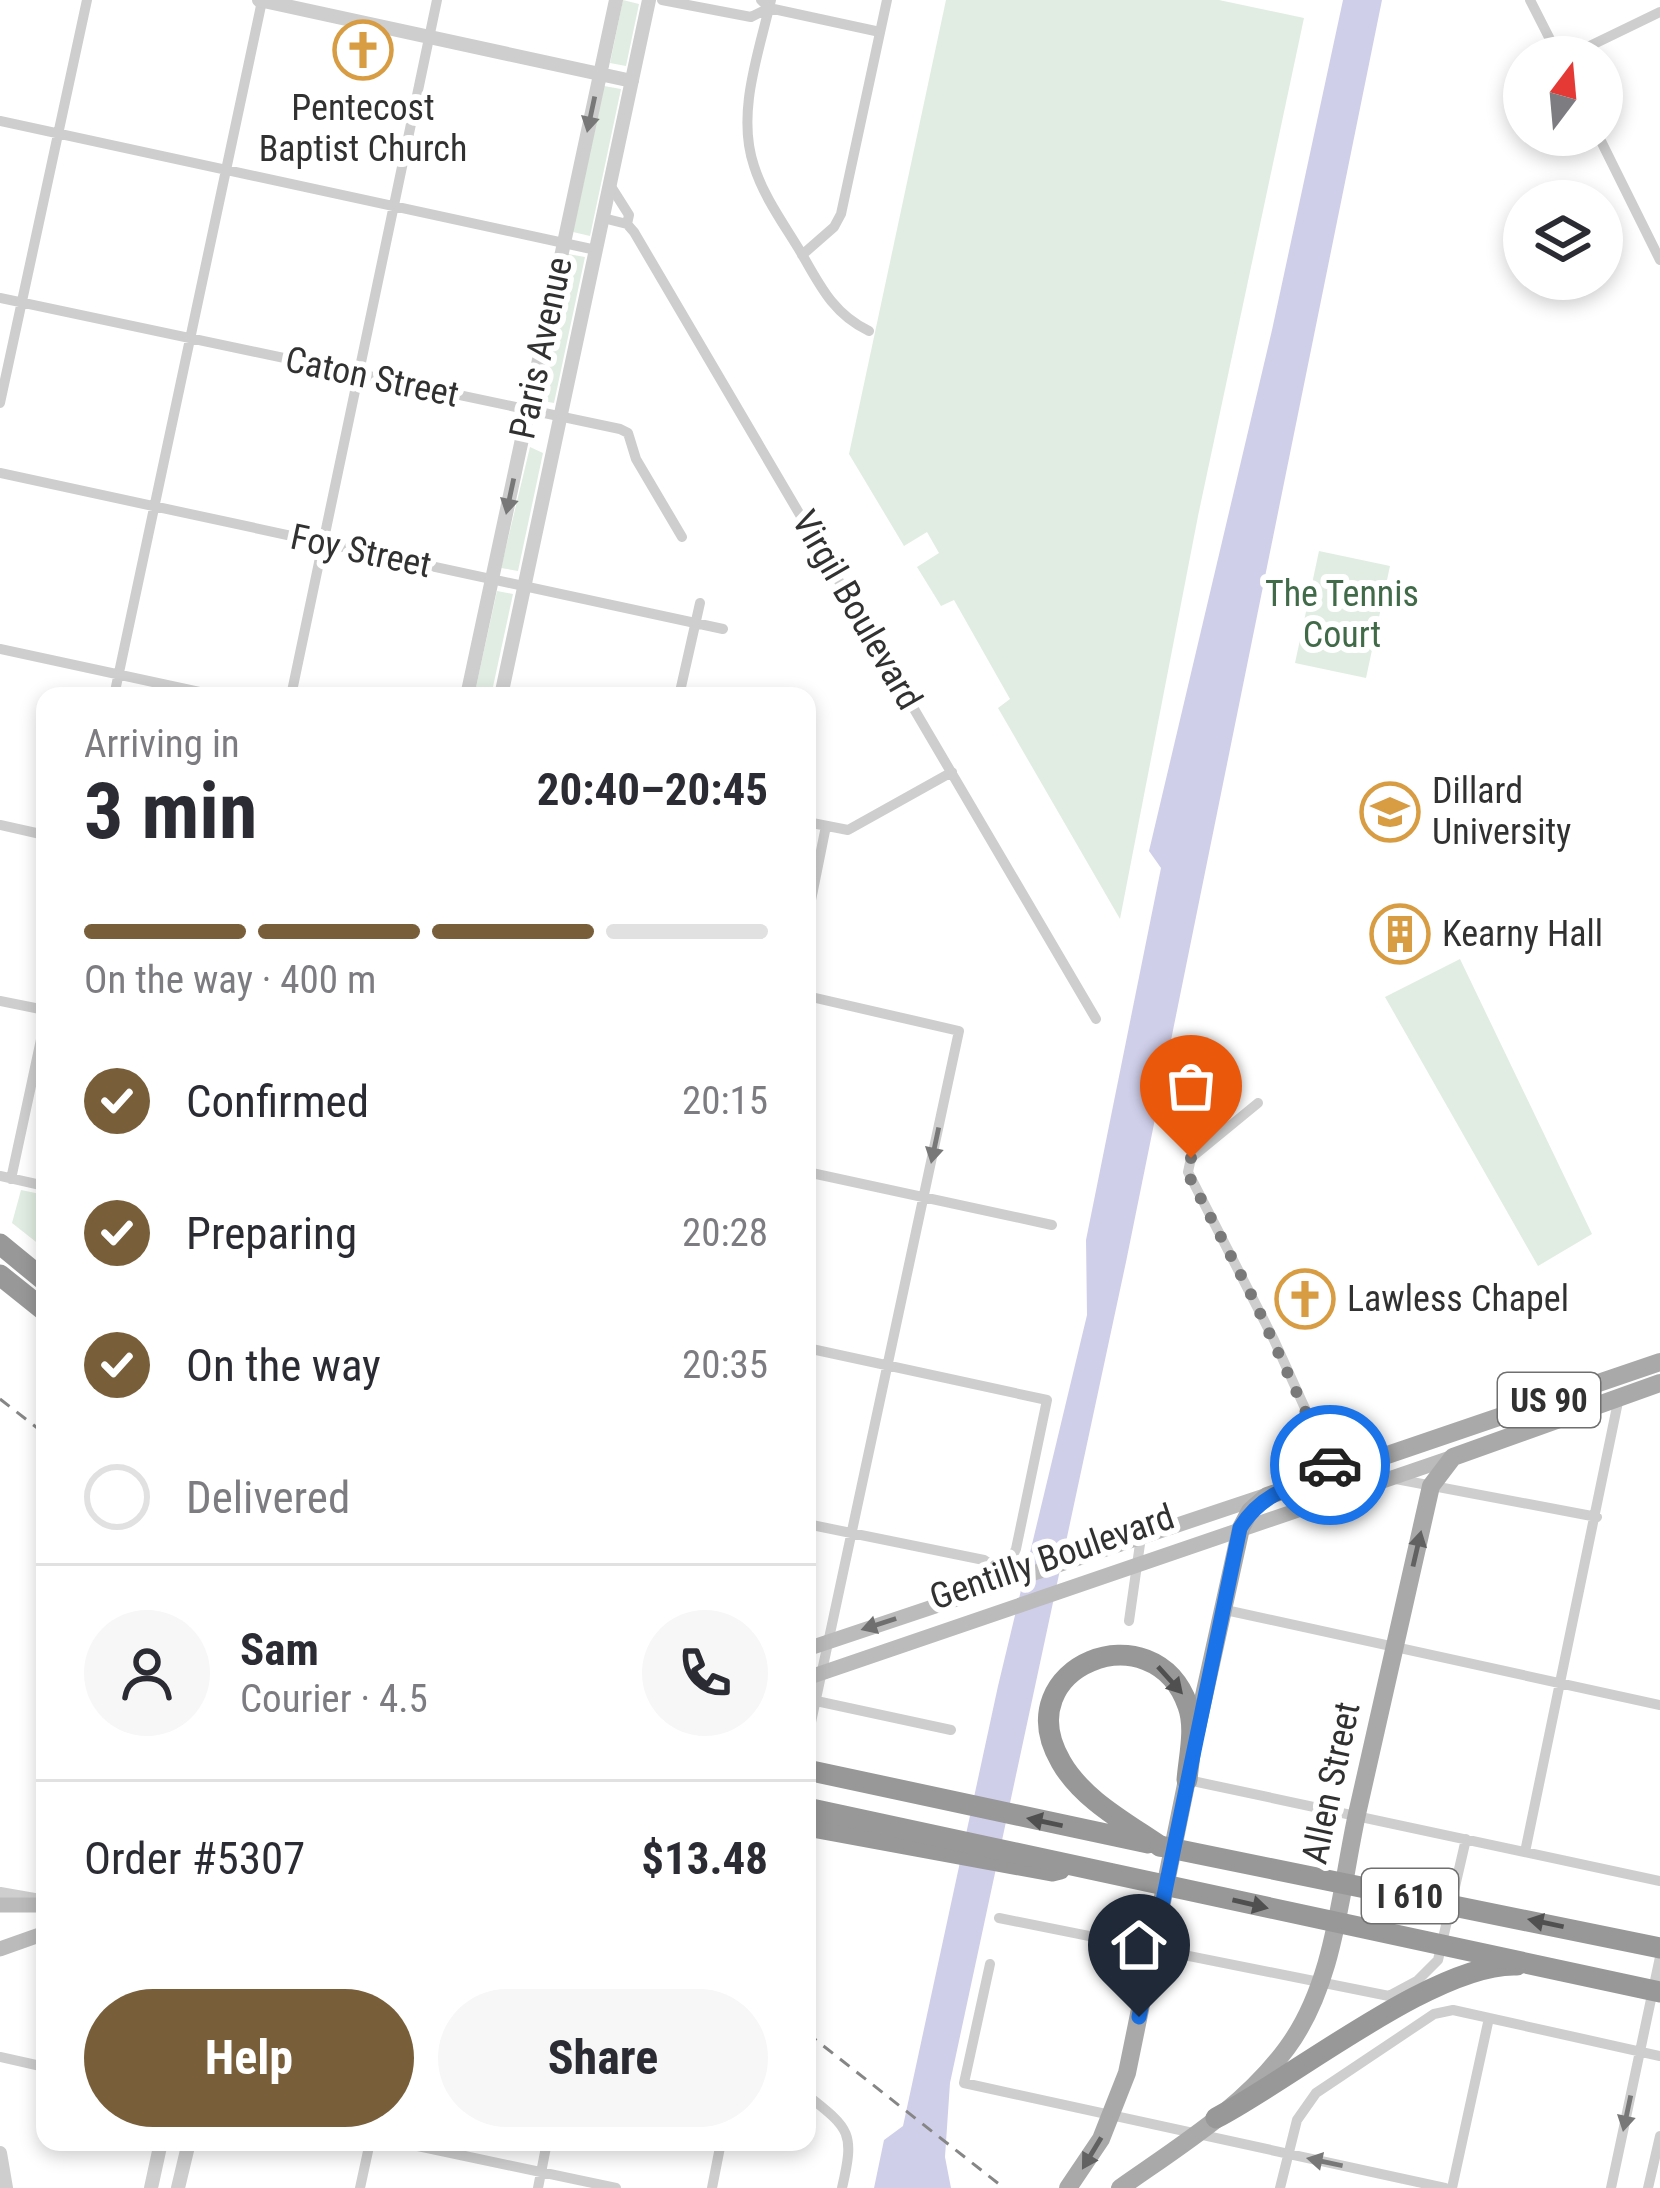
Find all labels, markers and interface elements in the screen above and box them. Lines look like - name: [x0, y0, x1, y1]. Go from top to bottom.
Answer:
- church icon: Pentecost Baptist Church: [332, 19, 394, 81]
- north arrow: [1503, 36, 1623, 156]
- map controls: [1503, 36, 1623, 300]
- place label: Pentecost Baptist Church: [259, 87, 467, 170]
- one-way arrow: [581, 96, 600, 134]
- button: layers: [1503, 180, 1623, 300]
- street label: Paris Avenue: [501, 253, 581, 443]
- street label: Caton Street: [282, 338, 462, 416]
- one-way arrow: [499, 477, 518, 515]
- street label: Virgil Boulevard: [783, 503, 931, 717]
- street label: Foy Street: [287, 516, 435, 586]
- park label: The Tennis Court: [1265, 573, 1419, 656]
- text: Arriving in: [84, 721, 240, 767]
- text: 20:40–20:45: [537, 763, 768, 816]
- text: 3 min: [84, 766, 257, 857]
- place label: Dillard University: [1432, 770, 1571, 853]
- school or university icon: Dillard University: [1359, 781, 1421, 843]
- building icon: Kearny Hall: [1369, 903, 1431, 965]
- place label: Kearny Hall: [1442, 913, 1603, 955]
- text: On the way · 400 m: [84, 957, 376, 1003]
- pin: [1140, 1035, 1242, 1158]
- icon: bag: [1158, 1053, 1224, 1119]
- icon: check: [84, 1068, 150, 1134]
- text: Confirmed: [186, 1075, 369, 1128]
- text: 20:15: [682, 1078, 768, 1124]
- one-way arrow: [925, 1127, 944, 1165]
- icon: check: [84, 1200, 150, 1266]
- text: Preparing: [186, 1207, 357, 1260]
- text: 20:28: [682, 1210, 768, 1256]
- church icon: Lawless Chapel: [1274, 1268, 1336, 1330]
- place label: Lawless Chapel: [1347, 1278, 1569, 1320]
- icon: check: [84, 1332, 150, 1398]
- text: On the way: [186, 1339, 381, 1392]
- text: 20:35: [682, 1342, 768, 1388]
- road number: US 90: [1498, 1373, 1600, 1427]
- courier: [1270, 1405, 1390, 1525]
- icon: car: [1297, 1432, 1363, 1498]
- text: Delivered: [186, 1471, 350, 1524]
- street label: Gentilly Boulevard: [925, 1496, 1179, 1618]
- one-way arrow: [1408, 1530, 1427, 1568]
- button: person: [84, 1610, 210, 1736]
- button: phone: [642, 1610, 768, 1736]
- one-way arrow: [860, 1616, 897, 1635]
- text: Sam: [240, 1623, 319, 1676]
- one-way arrow: [1156, 1665, 1182, 1695]
- text: Courier · 4.5: [240, 1676, 428, 1722]
- street label: Allen Street: [1293, 1698, 1369, 1868]
- one-way arrow: [1026, 1811, 1064, 1830]
- text: Order #5307: [84, 1832, 305, 1885]
- text: $13.48: [641, 1832, 768, 1885]
- road number: I 610: [1362, 1869, 1458, 1923]
- pin: [1088, 1894, 1190, 2017]
- one-way arrow: [1231, 1895, 1268, 1914]
- icon: home: [1106, 1912, 1172, 1978]
- one-way arrow: [1526, 1913, 1564, 1932]
- button: Help: [84, 1989, 414, 2127]
- button: Share: [438, 1989, 768, 2127]
- one-way arrow: [1617, 2094, 1636, 2132]
- one-way arrow: [1083, 2136, 1104, 2170]
- one-way arrow: [1306, 2152, 1344, 2171]

